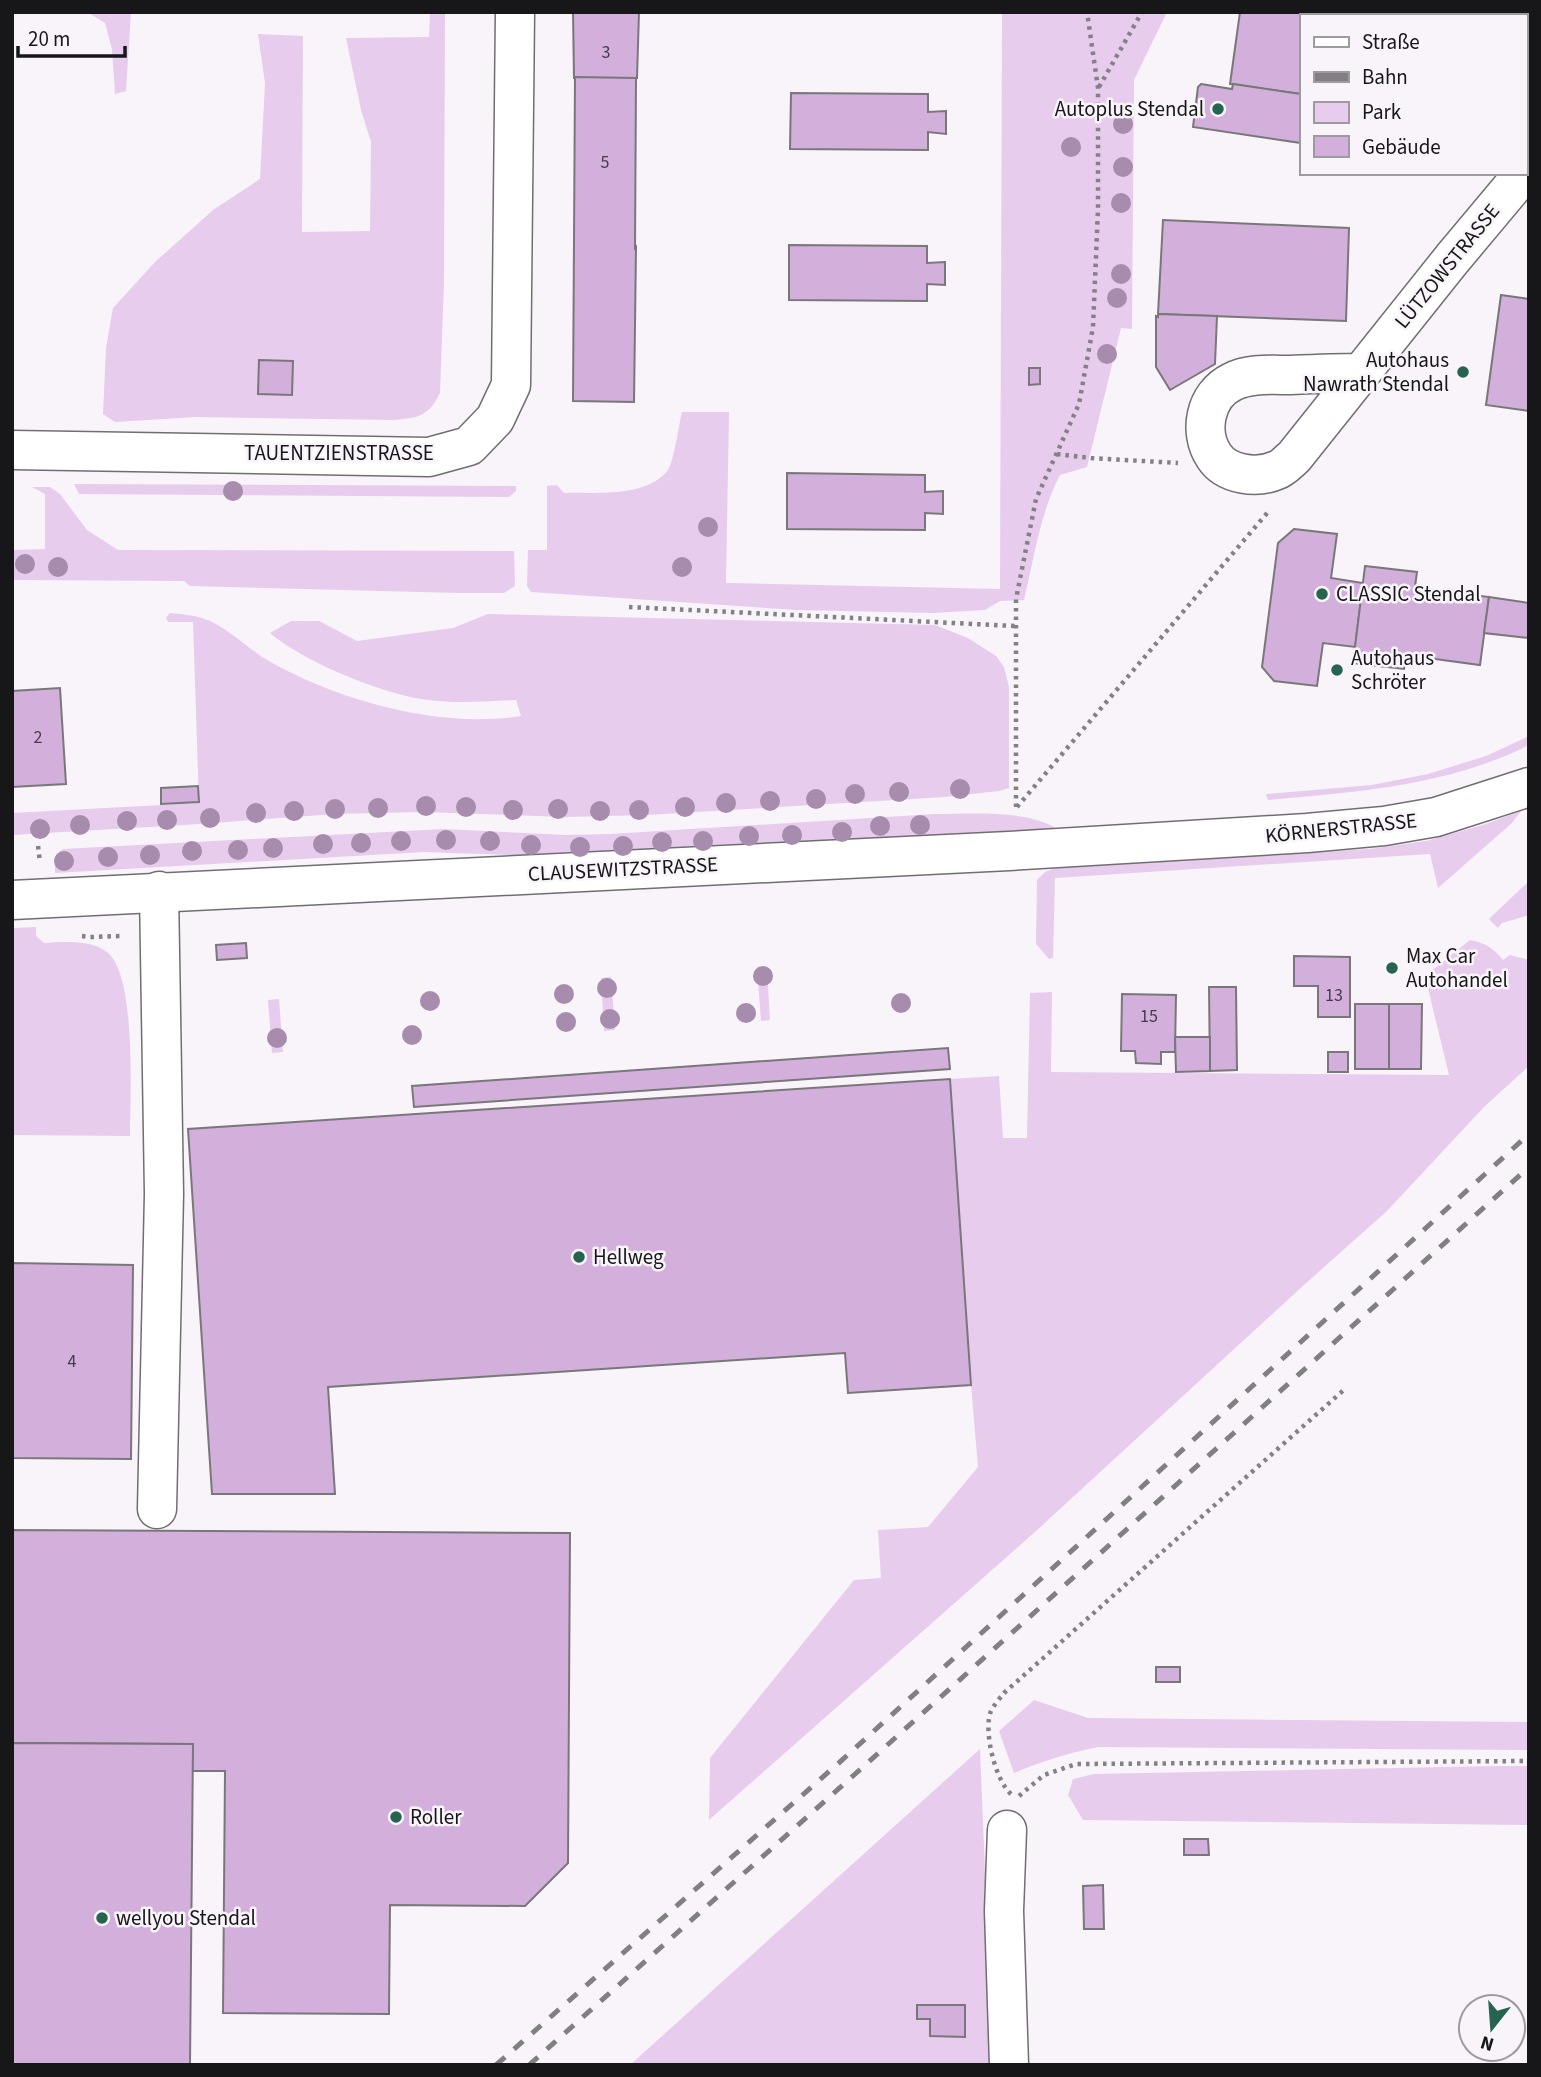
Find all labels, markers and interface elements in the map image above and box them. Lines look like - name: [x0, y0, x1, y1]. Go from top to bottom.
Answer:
- scale bar: [18, 14, 124, 58]
- legend: [1300, 14, 1527, 175]
- text: 20 m: [28, 24, 70, 54]
- text: Straße: [1362, 27, 1420, 57]
- house number: 3: [602, 40, 611, 65]
- text: Bahn: [1362, 62, 1408, 92]
- place label: Autoplus Stendal: [1055, 94, 1204, 124]
- text: Park: [1362, 97, 1402, 127]
- marker: Autoplus Stendal: [1210, 101, 1226, 117]
- text: Gebäude: [1362, 132, 1441, 162]
- house number: 5: [601, 150, 610, 175]
- street label: LÜTZOWSTRASSE: [1387, 197, 1507, 335]
- place label: Autohaus Nawrath Stendal: [1303, 345, 1449, 399]
- marker: Autohaus Nawrath Stendal: [1455, 364, 1471, 380]
- street label: TAUENTZIENSTRASSE: [244, 438, 434, 468]
- place label: CLASSIC Stendal: [1336, 579, 1481, 609]
- marker: CLASSIC Stendal: [1314, 586, 1330, 602]
- place label: Autohaus Schröter: [1351, 643, 1434, 697]
- marker: Autohaus Schröter: [1329, 662, 1345, 678]
- house number: 2: [34, 725, 43, 750]
- street label: KÖRNERSTRASSE: [1264, 805, 1418, 851]
- street label: CLAUSEWITZSTRASSE: [527, 849, 719, 889]
- place label: Max Car Autohandel: [1406, 941, 1508, 995]
- marker: Max Car Autohandel: [1384, 960, 1400, 976]
- house number: 13: [1325, 983, 1343, 1008]
- house number: 15: [1140, 1004, 1158, 1029]
- place label: Hellweg: [593, 1242, 664, 1272]
- marker: Hellweg: [571, 1249, 587, 1265]
- house number: 4: [68, 1349, 77, 1374]
- place label: Roller: [410, 1802, 462, 1832]
- marker: Roller: [388, 1809, 404, 1825]
- place label: wellyou Stendal: [116, 1903, 256, 1933]
- marker: wellyou Stendal: [94, 1910, 110, 1926]
- north arrow: [1457, 1993, 1527, 2063]
- text: N: [1477, 2028, 1497, 2058]

